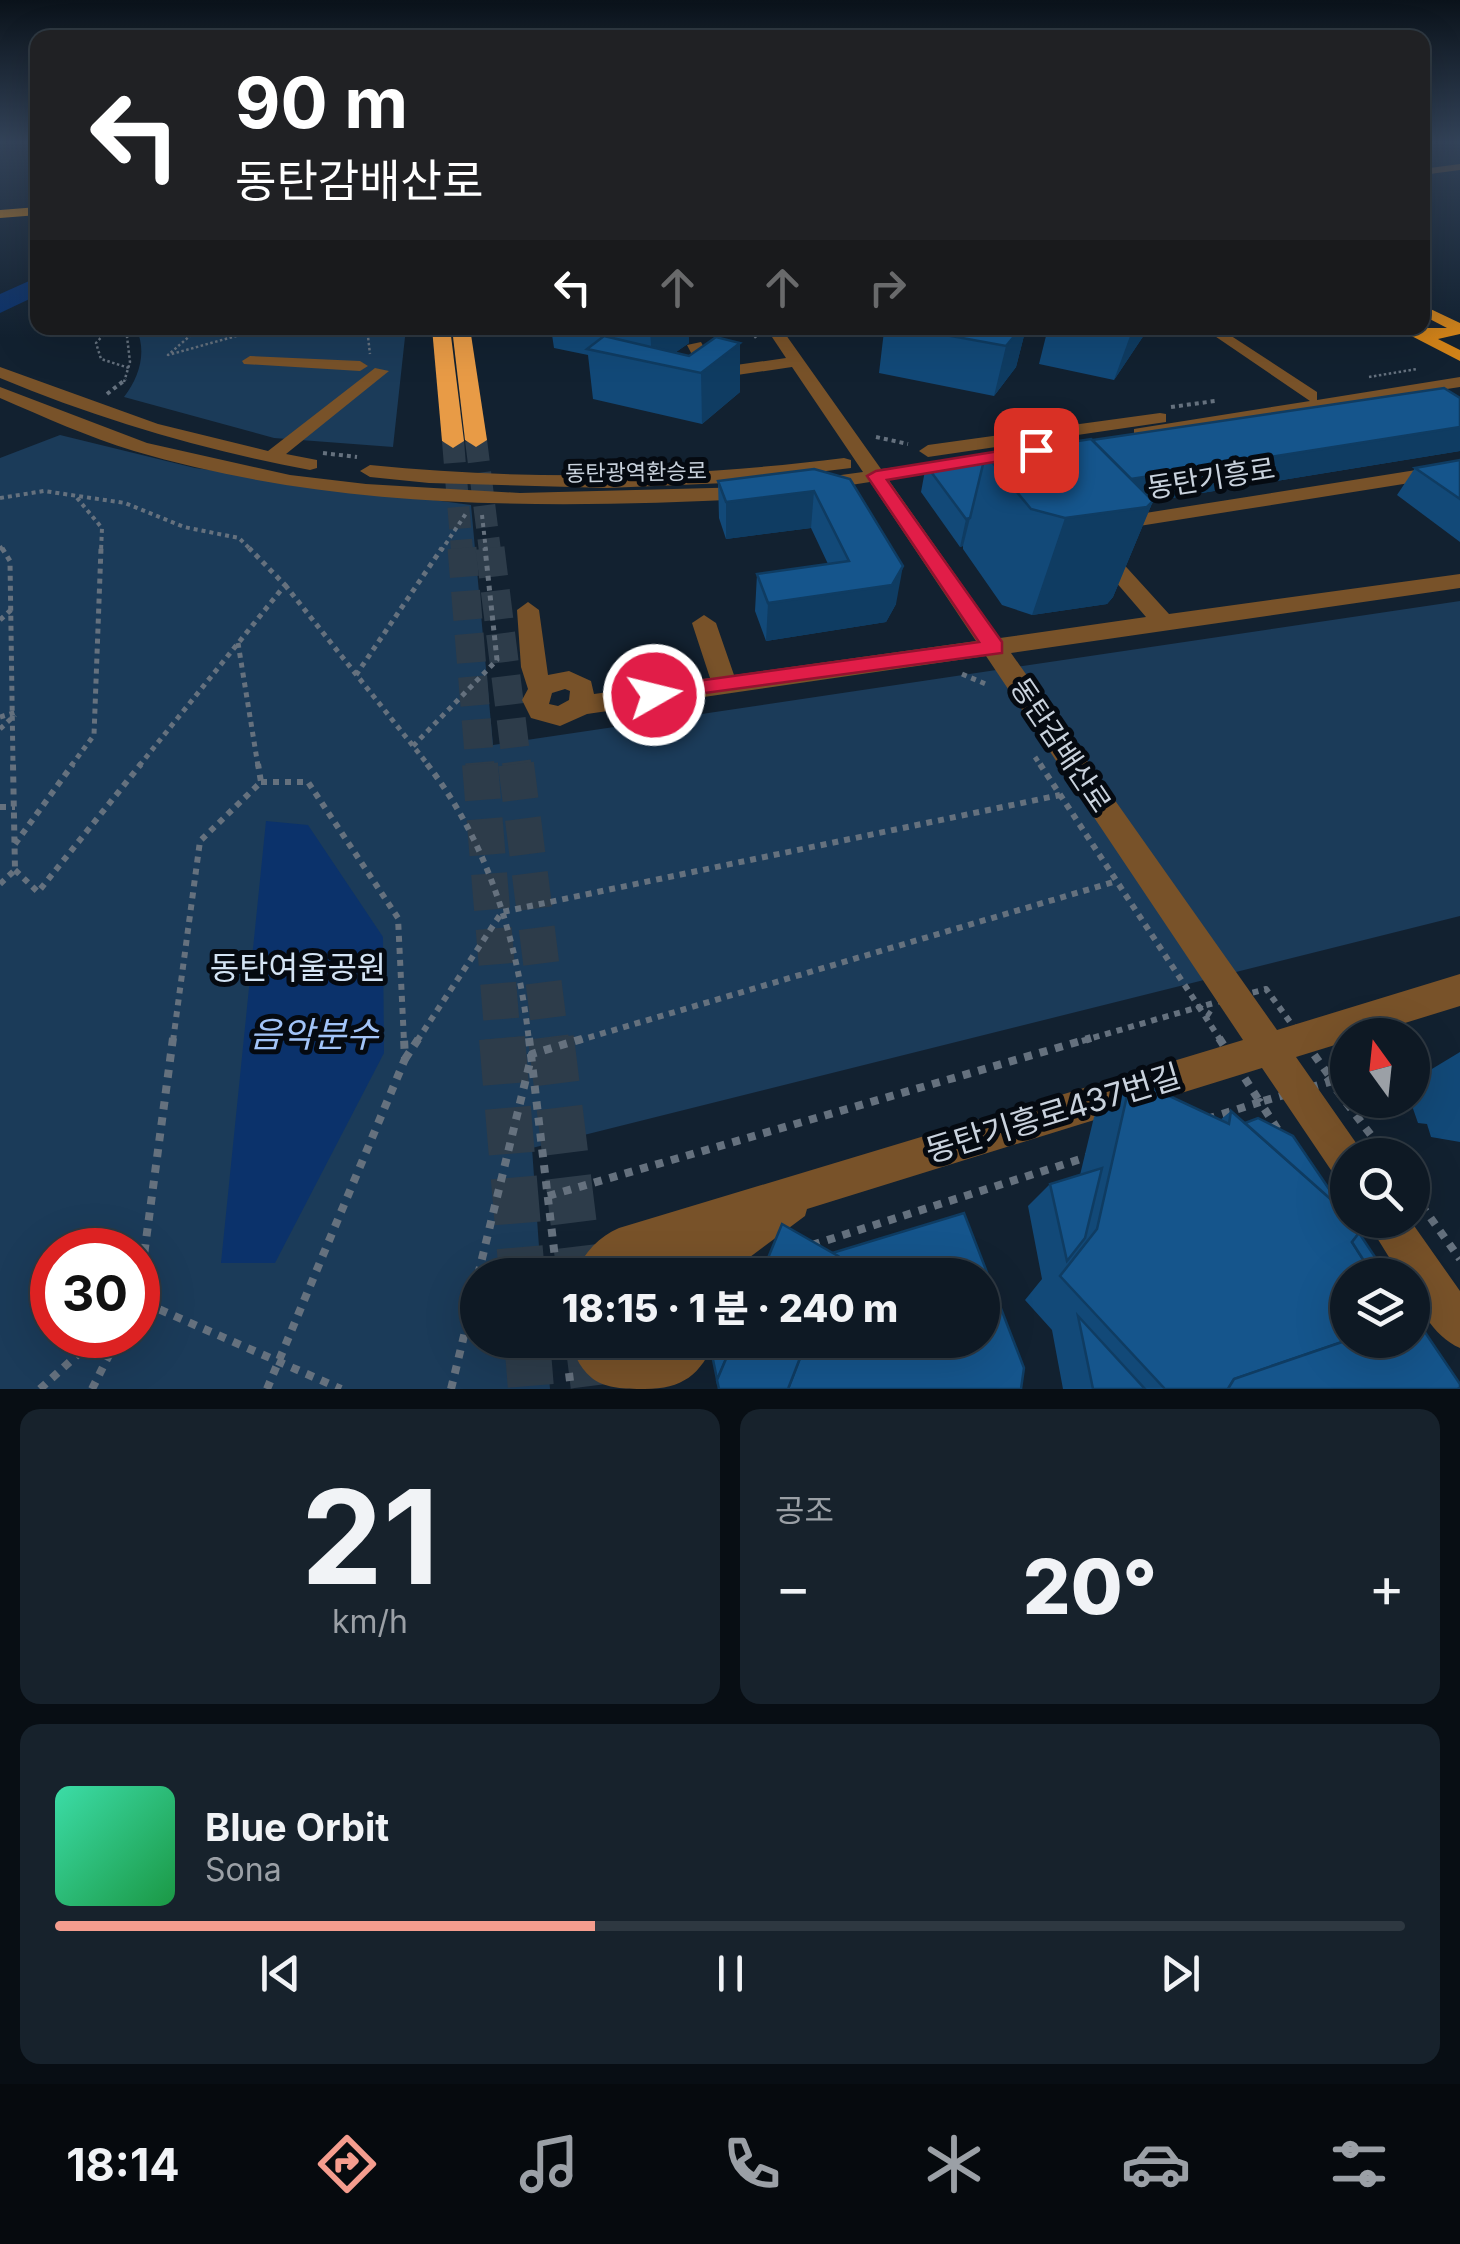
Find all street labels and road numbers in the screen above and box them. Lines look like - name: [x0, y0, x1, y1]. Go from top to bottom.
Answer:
- street label: 동탄기흥로: [1145, 451, 1277, 505]
- street label: 동탄광역환승로: [565, 458, 707, 486]
- street label: 동탄감배산로: [1004, 671, 1118, 819]
- street label: 동탄기흥로437번길: [921, 1056, 1185, 1170]

